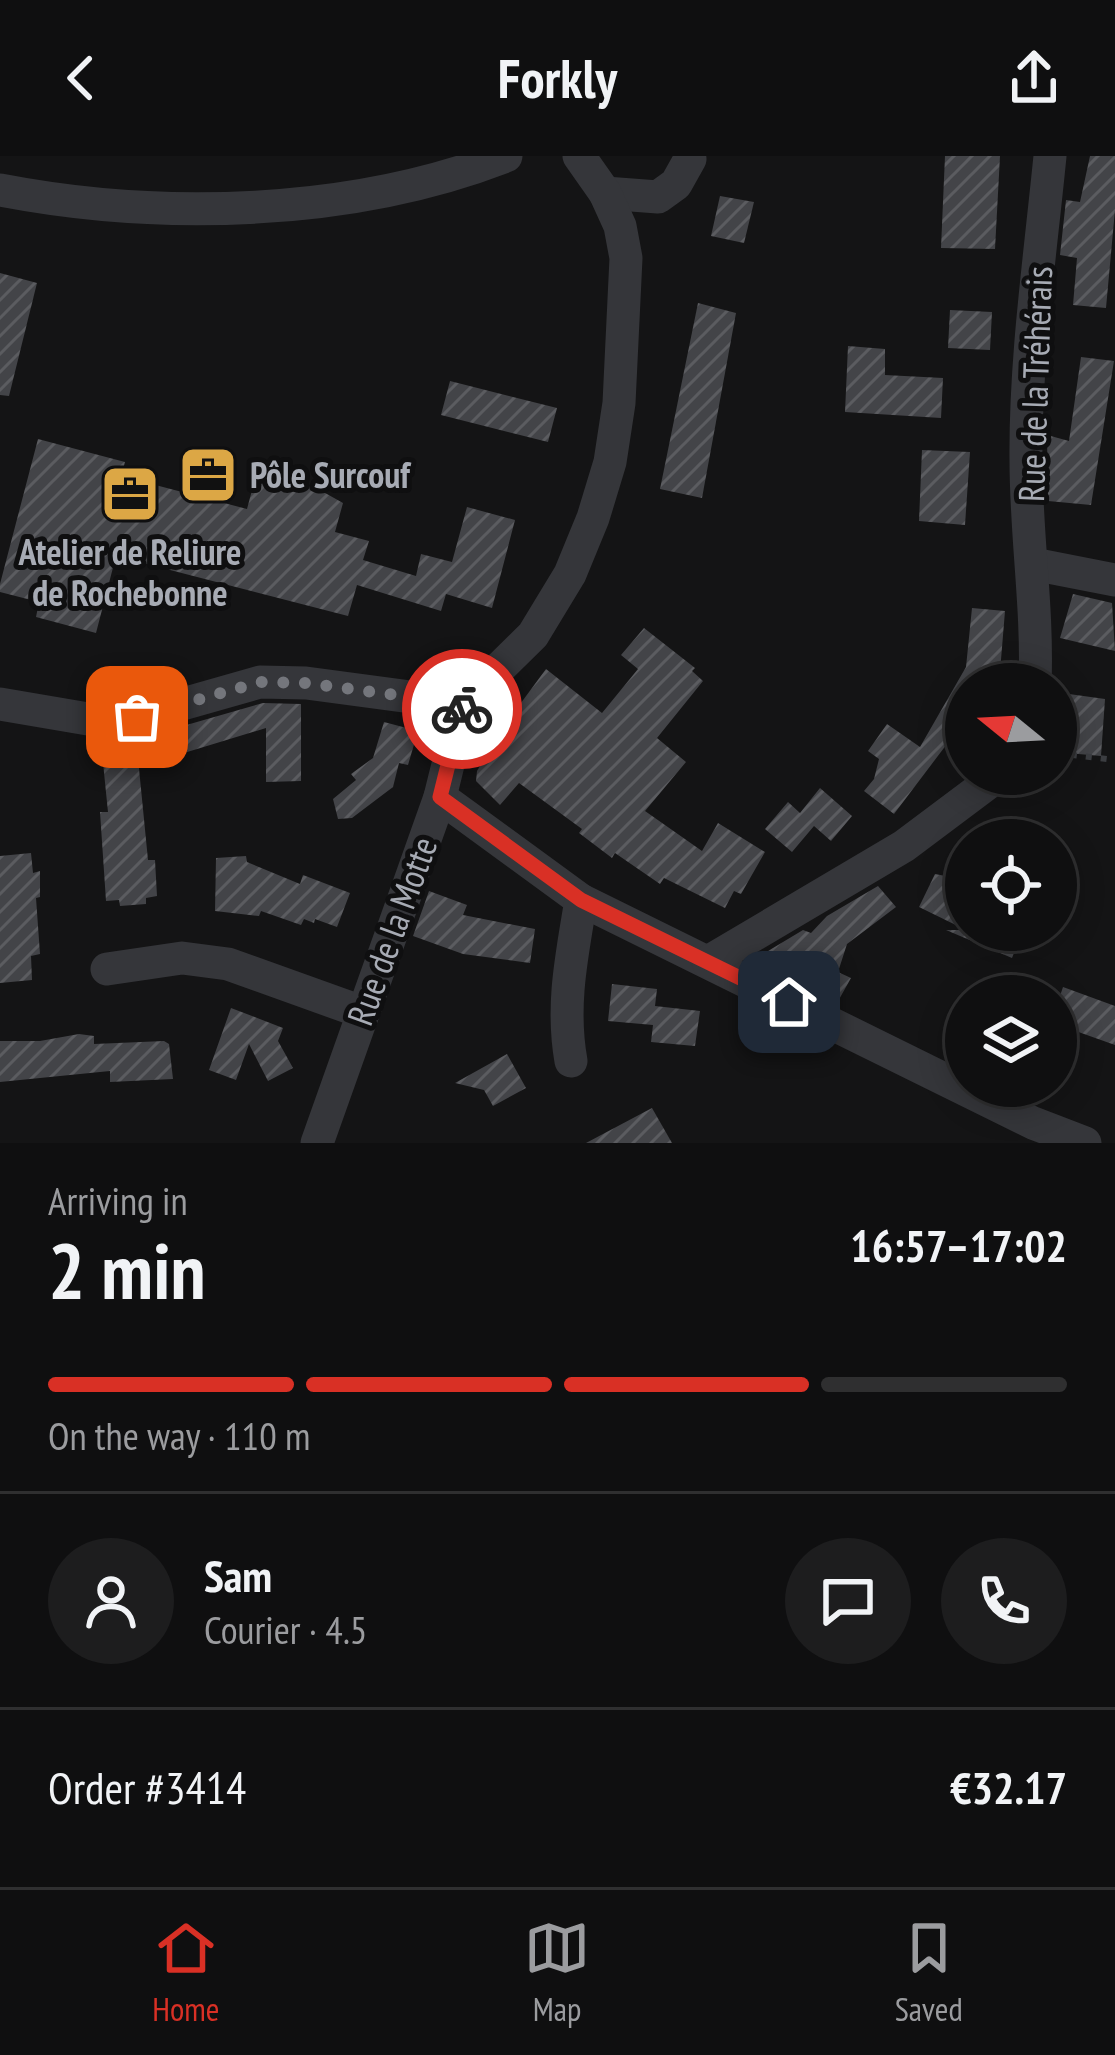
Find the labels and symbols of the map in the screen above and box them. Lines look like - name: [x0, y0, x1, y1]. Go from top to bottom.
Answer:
- street label: Rue de la Tréhérais: [1007, 265, 1062, 503]
- office icon: Pôle Surcouf: [177, 444, 239, 506]
- place label: Pôle Surcouf: [250, 451, 412, 498]
- office icon: Atelier de Reliure de Rochebonne: [99, 463, 161, 525]
- place label: Atelier de Reliure de Rochebonne: [18, 528, 241, 616]
- courier: [402, 649, 522, 769]
- north arrow: [945, 663, 1077, 795]
- pin: [86, 666, 188, 768]
- street label: Rue de la Motte: [336, 830, 447, 1031]
- pin: [738, 951, 840, 1053]

